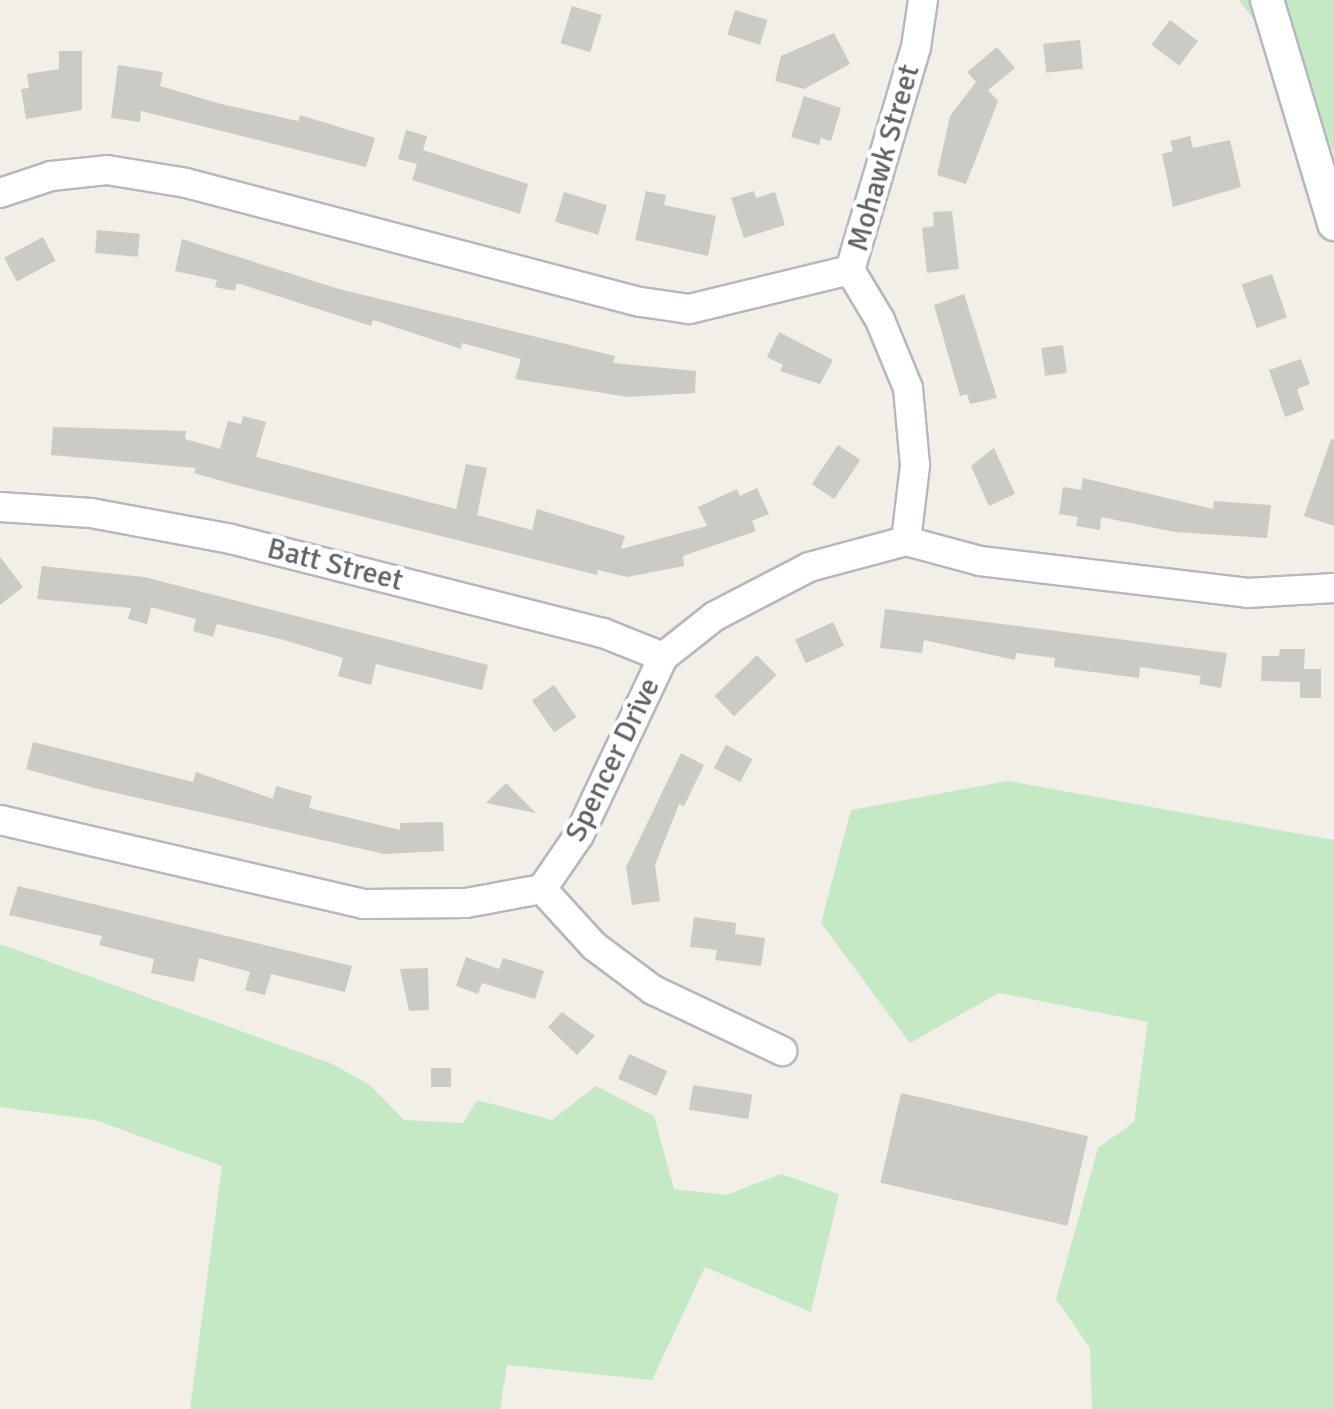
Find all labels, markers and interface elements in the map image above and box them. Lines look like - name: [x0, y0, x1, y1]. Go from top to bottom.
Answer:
- street label: Mohawk Street: [840, 61, 928, 255]
- street label: Batt Street: [263, 531, 407, 599]
- street label: Spencer Drive: [558, 672, 668, 848]

